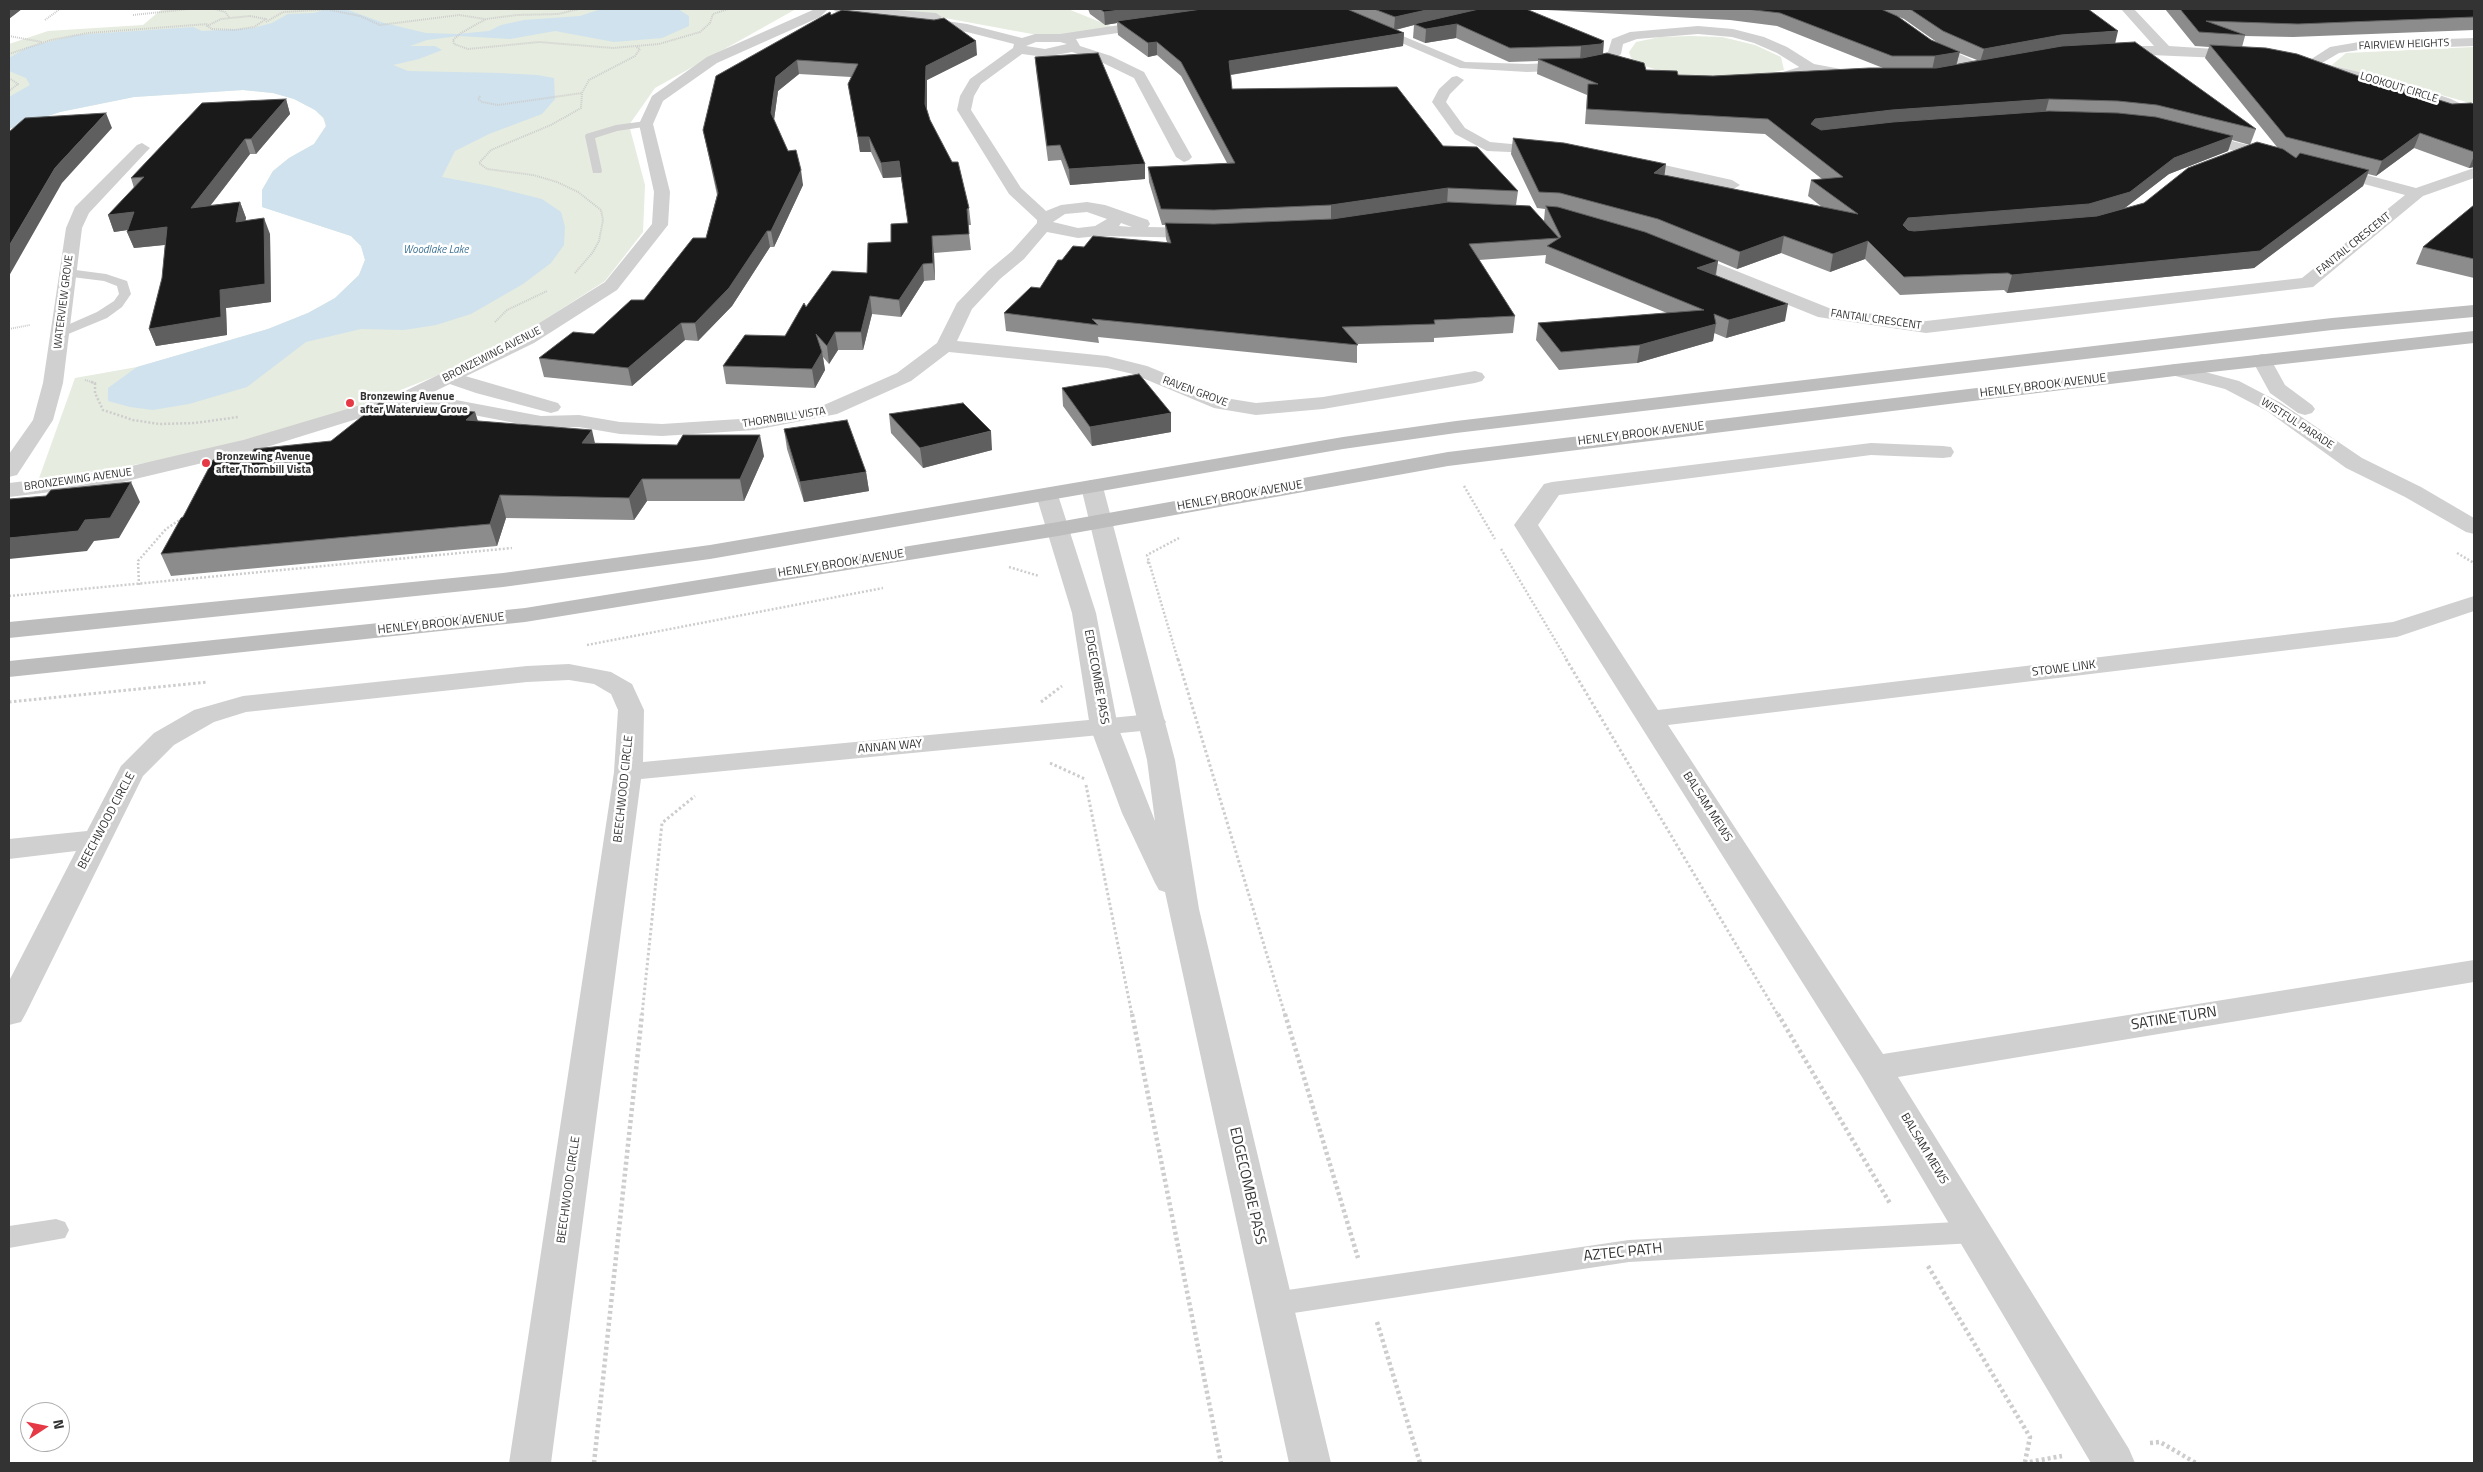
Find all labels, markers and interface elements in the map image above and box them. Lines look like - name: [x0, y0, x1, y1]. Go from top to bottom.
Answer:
- street label: FAIRVIEW HEIGHTS: [2358, 37, 2450, 53]
- street label: LOOKOUT CIRCLE: [2358, 70, 2440, 106]
- street label: FANTAIL CRESCENT: [2314, 210, 2394, 278]
- water label: Woodlake Lake: [403, 243, 469, 257]
- street label: WATERVIEW GROVE: [52, 254, 76, 350]
- street label: FANTAIL CRESCENT: [1830, 307, 1922, 333]
- street label: BRONZEWING AVENUE: [441, 324, 543, 386]
- street label: HENLEY BROOK AVENUE: [1979, 371, 2107, 401]
- street label: RAVEN GROVE: [1161, 374, 1229, 410]
- place label: Bronzewing Avenue after Waterview Grove: [360, 390, 468, 416]
- street label: WISTFUL PARADE: [2258, 396, 2336, 452]
- marker: Bronzewing Avenue after Waterview Grove: [344, 397, 356, 409]
- street label: THORNBILL VISTA: [741, 405, 827, 431]
- street label: HENLEY BROOK AVENUE: [1577, 419, 1705, 449]
- place label: Bronzewing Avenue after Thornbill Vista: [216, 450, 311, 476]
- marker: Bronzewing Avenue after Thornbill Vista: [200, 457, 212, 469]
- street label: BRONZEWING AVENUE: [23, 466, 133, 494]
- street label: HENLEY BROOK AVENUE: [1176, 478, 1304, 514]
- street label: HENLEY BROOK AVENUE: [777, 547, 905, 581]
- street label: HENLEY BROOK AVENUE: [377, 610, 505, 638]
- street label: EDGECOMBE PASS: [1081, 628, 1111, 726]
- street label: STOWE LINK: [2031, 658, 2097, 680]
- street label: BEECHWOOD CIRCLE: [611, 735, 637, 843]
- street label: ANNAN WAY: [857, 737, 923, 757]
- street label: BALSAM MEWS: [1679, 769, 1735, 845]
- street label: BEECHWOOD CIRCLE: [75, 770, 139, 872]
- street label: SATINE TURN: [2130, 1003, 2218, 1035]
- street label: BALSAM MEWS: [1897, 1111, 1951, 1187]
- street label: EDGECOMBE PASS: [1225, 1125, 1269, 1247]
- street label: BEECHWOOD CIRCLE: [554, 1136, 584, 1244]
- street label: AZTEC PATH: [1583, 1240, 1663, 1266]
- north arrow: [20, 1402, 70, 1452]
- text: N: [48, 1417, 70, 1431]

